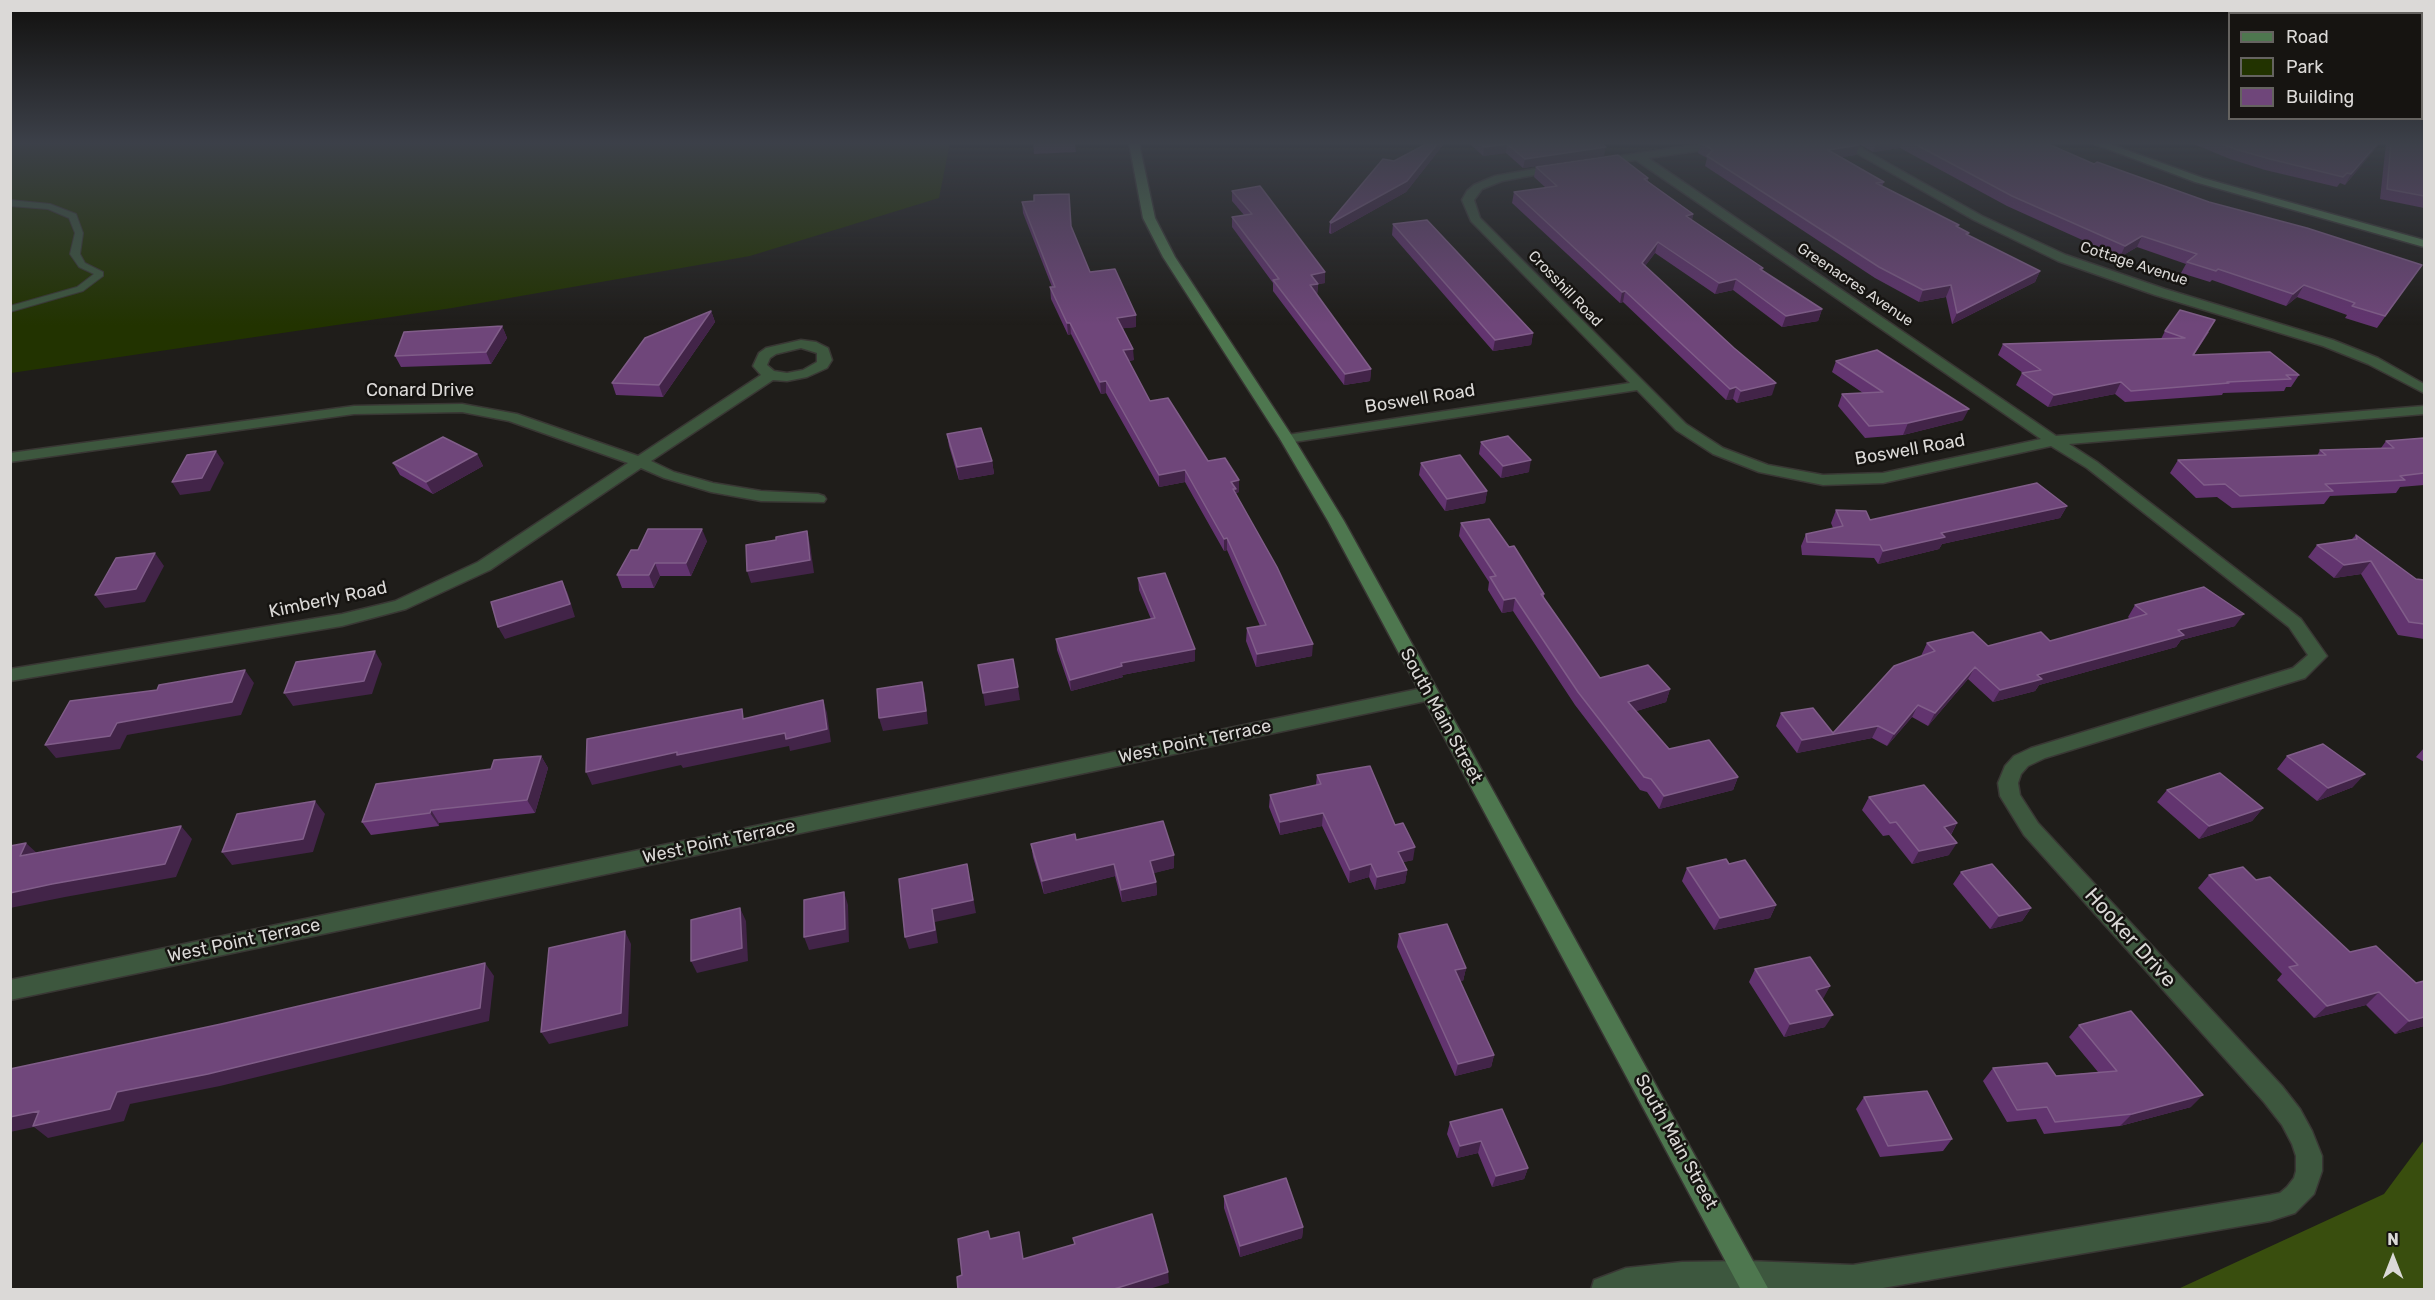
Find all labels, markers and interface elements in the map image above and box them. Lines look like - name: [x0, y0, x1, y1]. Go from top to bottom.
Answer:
- legend: [2228, 12, 2423, 120]
- text: Road: [2286, 26, 2329, 48]
- text: Park: [2286, 56, 2323, 78]
- text: Building: [2286, 86, 2354, 108]
- street label: Cottage Avenue: [2078, 238, 2190, 290]
- street label: Greenacres Avenue: [1794, 240, 1916, 330]
- street label: Crosshill Road: [1524, 247, 1606, 331]
- street label: Conard Drive: [366, 380, 474, 402]
- street label: Boswell Road: [1363, 380, 1477, 418]
- street label: Boswell Road: [1853, 430, 1967, 470]
- street label: Kimberly Road: [267, 577, 389, 623]
- street label: South Main Street: [1395, 645, 1487, 787]
- street label: West Point Terrace: [1117, 715, 1273, 769]
- street label: West Point Terrace: [641, 815, 797, 869]
- street label: Hooker Drive: [2079, 883, 2181, 993]
- street label: West Point Terrace: [166, 914, 322, 968]
- street label: South Main Street: [1630, 1071, 1722, 1213]
- north arrow: [2363, 1228, 2423, 1288]
- text: N: [2387, 1230, 2399, 1249]

